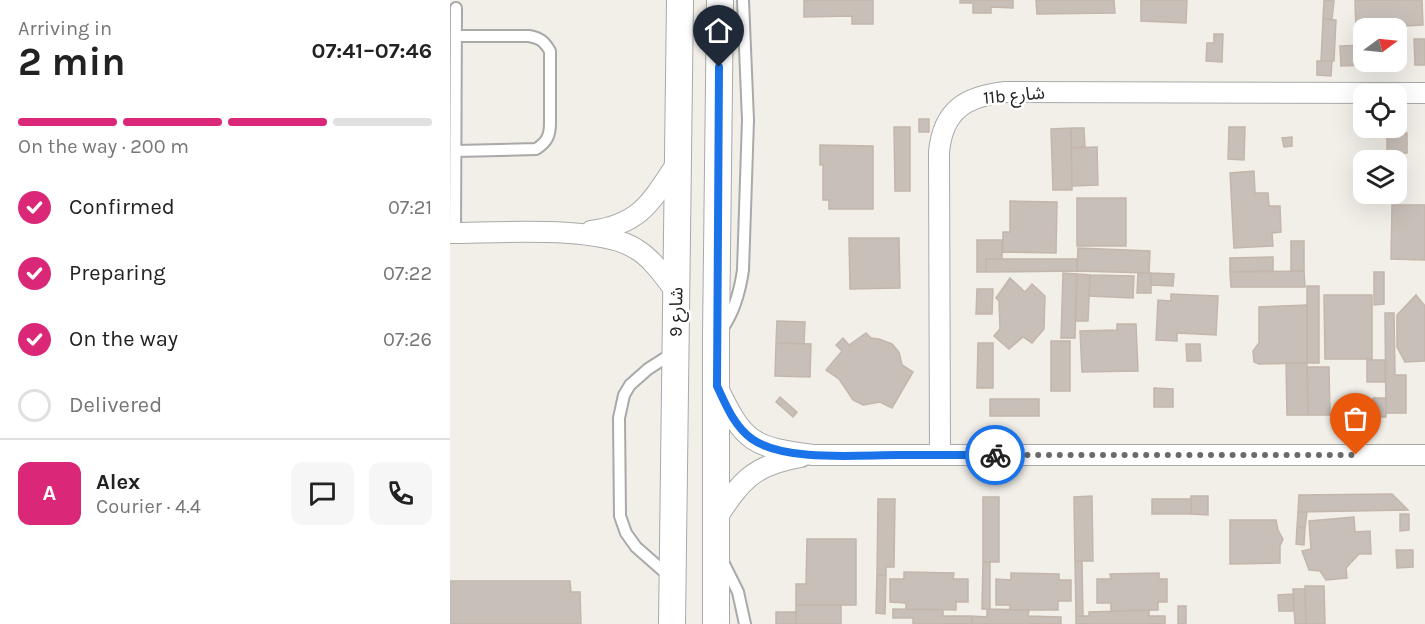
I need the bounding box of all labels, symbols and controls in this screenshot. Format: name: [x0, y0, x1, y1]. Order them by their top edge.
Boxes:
pin: [693, 5, 744, 67]
icon: home: [702, 14, 735, 47]
text: Arriving in: [18, 17, 112, 40]
north arrow: [1353, 18, 1407, 72]
map controls: [1353, 18, 1407, 204]
text: 07:41–07:46: [311, 38, 432, 64]
text: 2 min: [18, 39, 126, 85]
street label: 11b شارع: [982, 81, 1046, 112]
button: locate: [1353, 84, 1407, 138]
text: On the way · 200 m: [18, 135, 189, 158]
button: layers: [1353, 150, 1407, 204]
icon: check: [18, 191, 51, 224]
text: Confirmed: [69, 194, 175, 220]
text: 07:21: [388, 196, 432, 219]
icon: check: [18, 257, 51, 290]
text: Preparing: [69, 260, 166, 286]
text: 07:22: [383, 262, 432, 285]
street label: شارع 9: [665, 287, 690, 337]
icon: check: [18, 323, 51, 356]
text: On the way: [69, 326, 178, 352]
text: 07:26: [383, 328, 432, 351]
text: Delivered: [69, 392, 162, 418]
pin: [1330, 393, 1381, 455]
icon: bag: [1339, 402, 1372, 435]
courier: [965, 425, 1025, 485]
icon: bike: [979, 439, 1012, 472]
button: chat: [291, 462, 354, 525]
button: phone: [369, 462, 432, 525]
text: Alex: [96, 469, 140, 495]
text: A: [43, 480, 56, 506]
text: Courier · 4.4: [96, 495, 201, 518]

